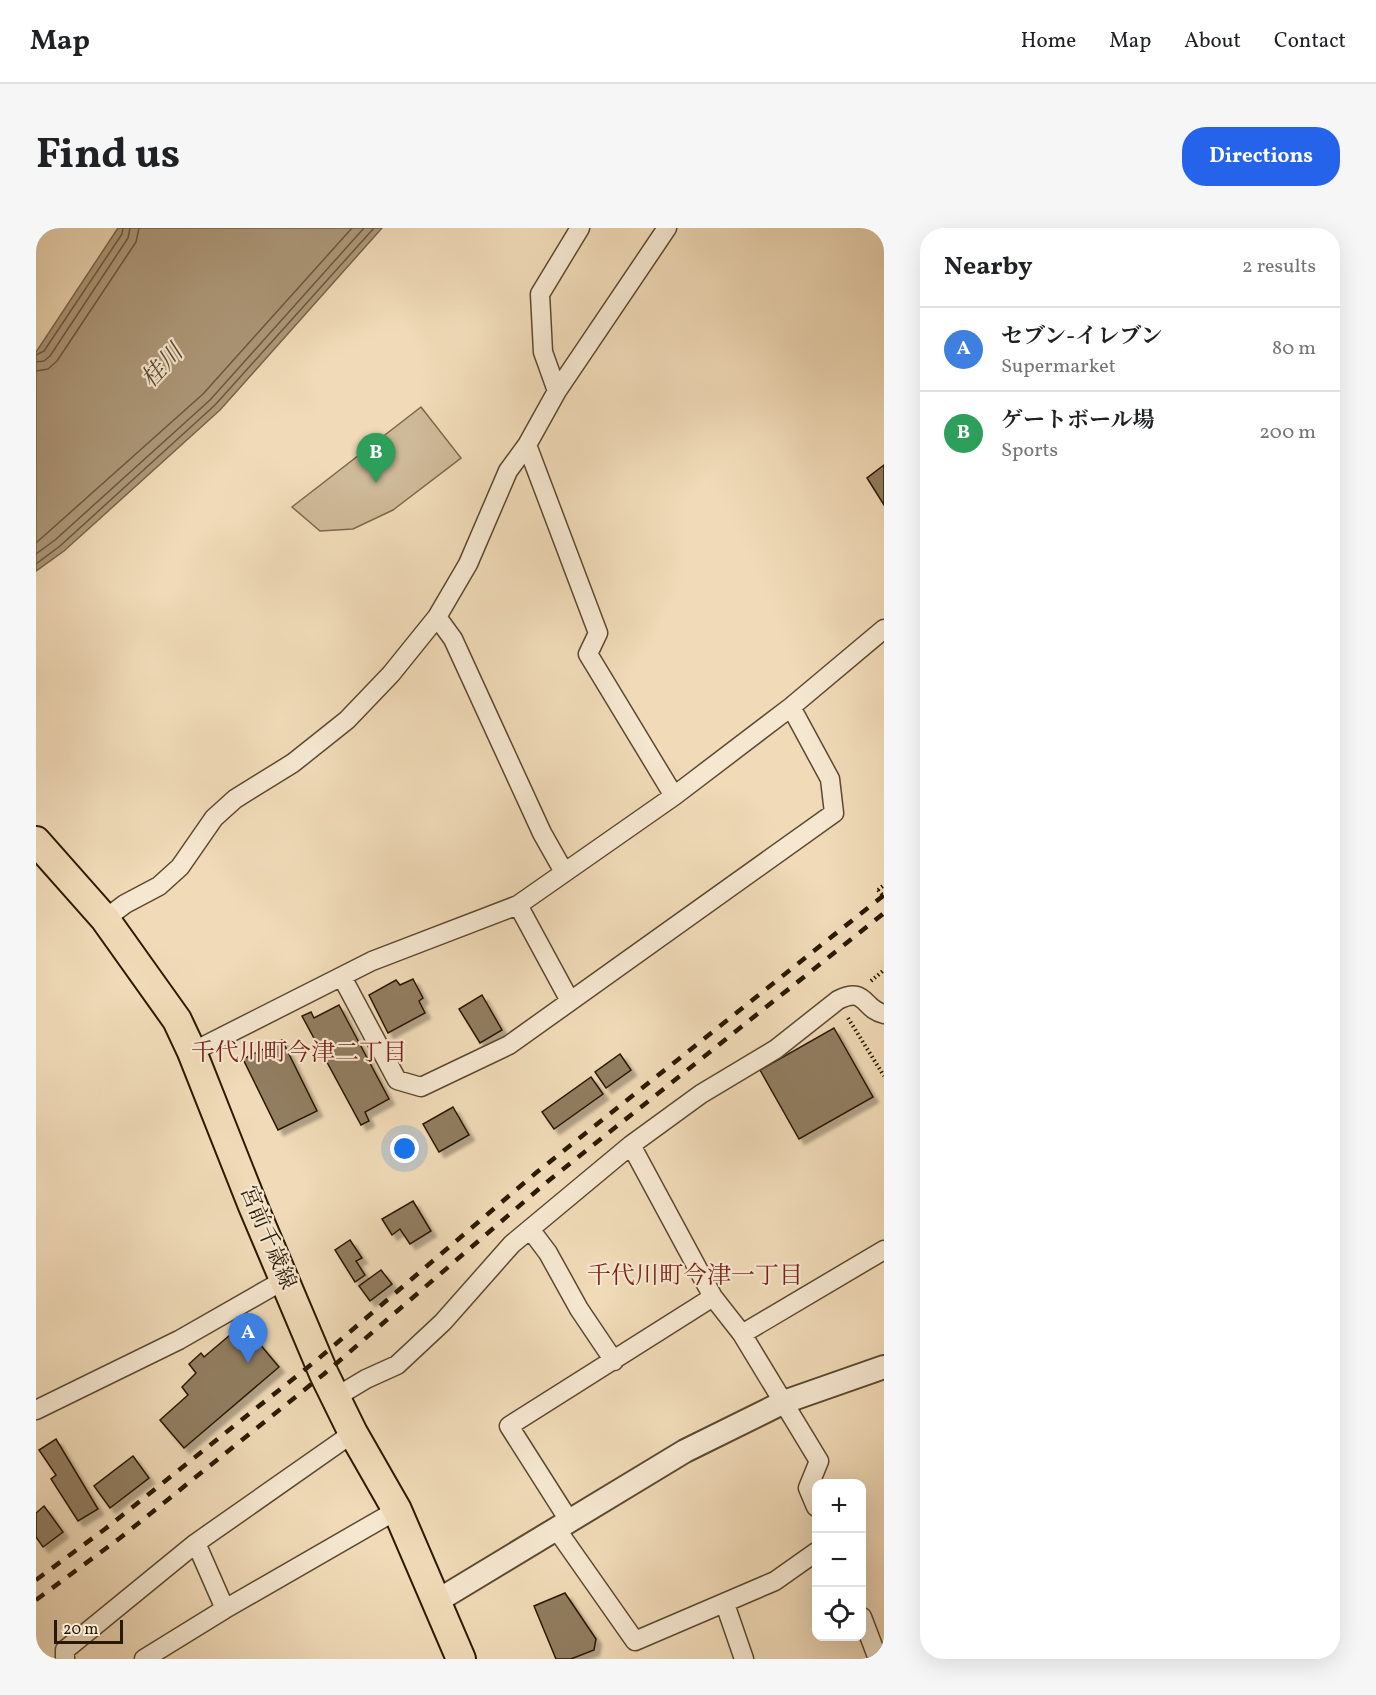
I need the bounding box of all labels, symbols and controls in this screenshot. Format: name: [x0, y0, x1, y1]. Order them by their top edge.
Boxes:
text: Map: [30, 22, 90, 61]
text: Home: [1021, 27, 1076, 56]
text: Map: [1109, 27, 1151, 56]
text: About: [1184, 27, 1241, 56]
text: Contact: [1274, 27, 1346, 56]
text: Find us: [36, 127, 180, 186]
button: Directions: [1182, 127, 1340, 186]
text: Nearby: [944, 249, 1033, 285]
text: 2 results: [1242, 253, 1316, 281]
text: セブン-イレブン: [1001, 322, 1162, 353]
text: A: [956, 335, 971, 363]
text: 80 m: [1272, 335, 1316, 363]
water label: 桂川: [134, 336, 194, 396]
text: Supermarket: [1001, 353, 1116, 381]
text: ゲートボール場: [1001, 406, 1155, 437]
text: B: [957, 419, 970, 447]
text: 200 m: [1259, 419, 1316, 447]
pin: B: [356, 434, 396, 483]
text: Sports: [1001, 437, 1058, 465]
district label: 千代川町今津二丁目: [191, 1037, 407, 1071]
your location: [390, 1134, 419, 1163]
street label: 宮前千歳線: [231, 1181, 303, 1295]
district label: 千代川町今津一丁目: [587, 1260, 803, 1294]
pin: A: [228, 1314, 268, 1363]
map controls: [812, 1479, 866, 1641]
button: +: [812, 1479, 866, 1533]
button: −: [812, 1533, 866, 1587]
button: locate: [812, 1587, 866, 1641]
scale bar: [54, 1617, 123, 1644]
text: 20 m: [63, 1619, 98, 1641]

